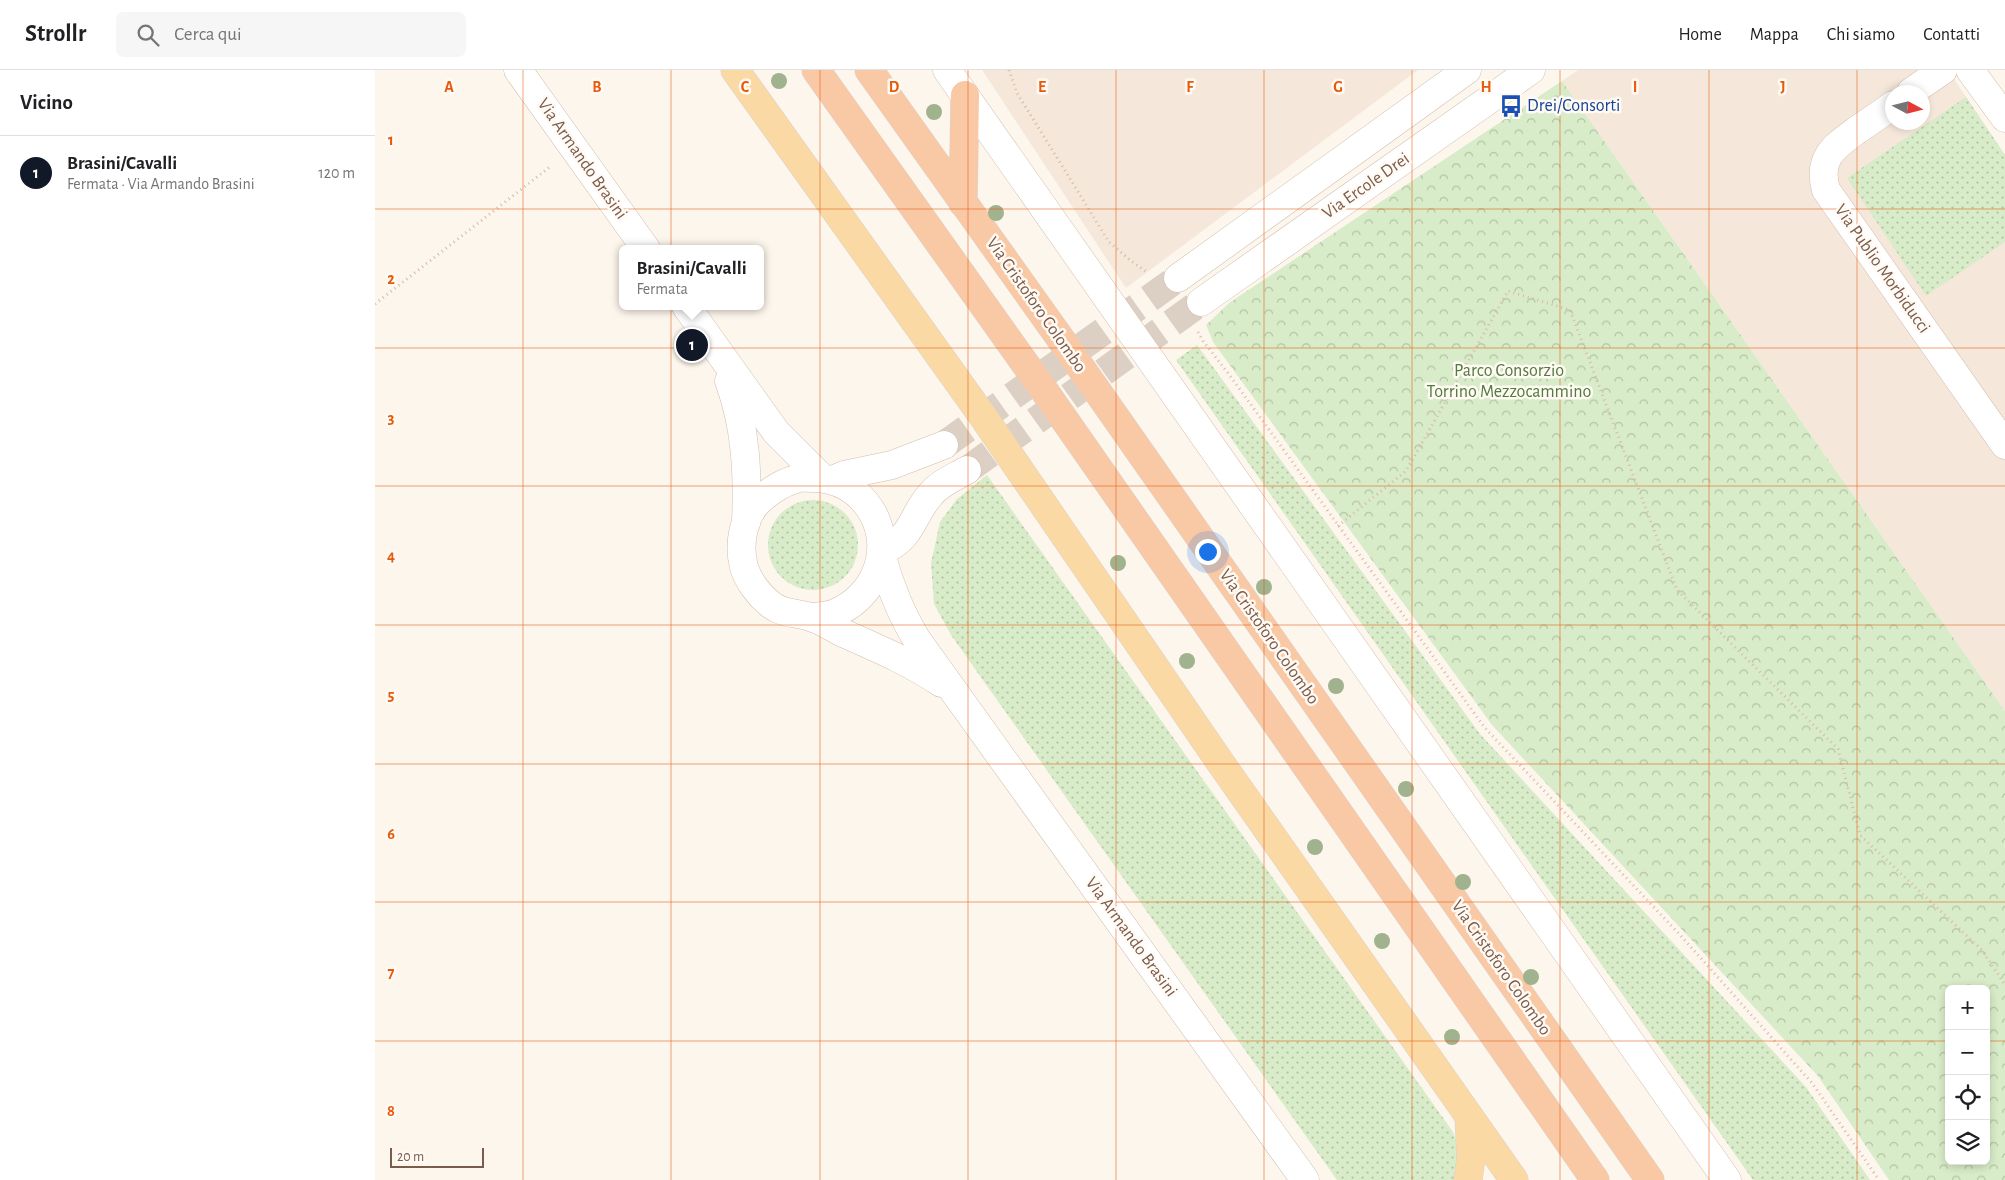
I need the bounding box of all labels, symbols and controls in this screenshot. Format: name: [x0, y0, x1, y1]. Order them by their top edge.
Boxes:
search box: [116, 12, 466, 57]
icon: search: [134, 21, 162, 49]
text: Strollr: [25, 22, 86, 46]
text: Cerca qui: [174, 25, 242, 44]
text: Home: [1678, 26, 1722, 44]
text: Mappa: [1750, 26, 1799, 44]
text: Chi siamo: [1827, 26, 1895, 44]
text: Contatti: [1923, 26, 1980, 44]
text: A: [444, 79, 454, 95]
text: B: [592, 79, 602, 95]
text: C: [741, 79, 750, 95]
text: D: [889, 79, 900, 95]
text: E: [1038, 79, 1046, 95]
text: F: [1186, 79, 1194, 95]
text: G: [1333, 79, 1343, 95]
text: H: [1480, 79, 1492, 95]
text: I: [1633, 79, 1637, 95]
text: J: [1780, 79, 1786, 95]
north arrow: [1885, 85, 1930, 130]
text: Vicino: [20, 92, 73, 113]
bus stop icon: Drei/Consorti: [1498, 93, 1524, 119]
street label: Via Armando Brasini: [534, 95, 630, 223]
place label: Drei/Consorti: [1527, 97, 1620, 115]
text: 1: [388, 132, 394, 148]
street label: Via Ercole Drei: [1319, 149, 1413, 223]
text: Brasini/Cavalli: [67, 154, 177, 173]
text: 1: [33, 165, 39, 181]
text: 120 m: [318, 165, 355, 181]
text: Fermata · Via Armando Brasini: [67, 176, 255, 192]
street label: Via Publio Morbiducci: [1831, 201, 1933, 337]
street label: Via Cristoforo Colombo: [983, 234, 1089, 376]
popup: [619, 245, 764, 310]
text: Brasini/Cavalli: [636, 259, 747, 278]
text: 2: [387, 271, 395, 287]
text: Fermata: [636, 281, 688, 297]
pin: 1: [676, 326, 708, 364]
park label: Parco Consorzio Torrino Mezzocammino: [1427, 362, 1592, 401]
text: 3: [388, 410, 395, 426]
your location: [1195, 539, 1221, 565]
text: 4: [387, 548, 395, 564]
street label: Via Cristoforo Colombo: [1216, 566, 1322, 708]
text: 5: [388, 687, 395, 703]
text: 6: [387, 826, 395, 842]
street label: Via Armando Brasini: [1082, 874, 1180, 1000]
street label: Via Cristoforo Colombo: [1448, 897, 1554, 1039]
text: 7: [388, 965, 395, 981]
map controls: [1945, 985, 1990, 1165]
button: +: [1945, 985, 1990, 1030]
button: −: [1945, 1030, 1990, 1075]
button: locate: [1945, 1075, 1990, 1120]
text: 8: [387, 1103, 395, 1119]
button: layers: [1945, 1120, 1990, 1165]
scale bar: [390, 1145, 484, 1168]
text: 20 m: [397, 1150, 424, 1164]

